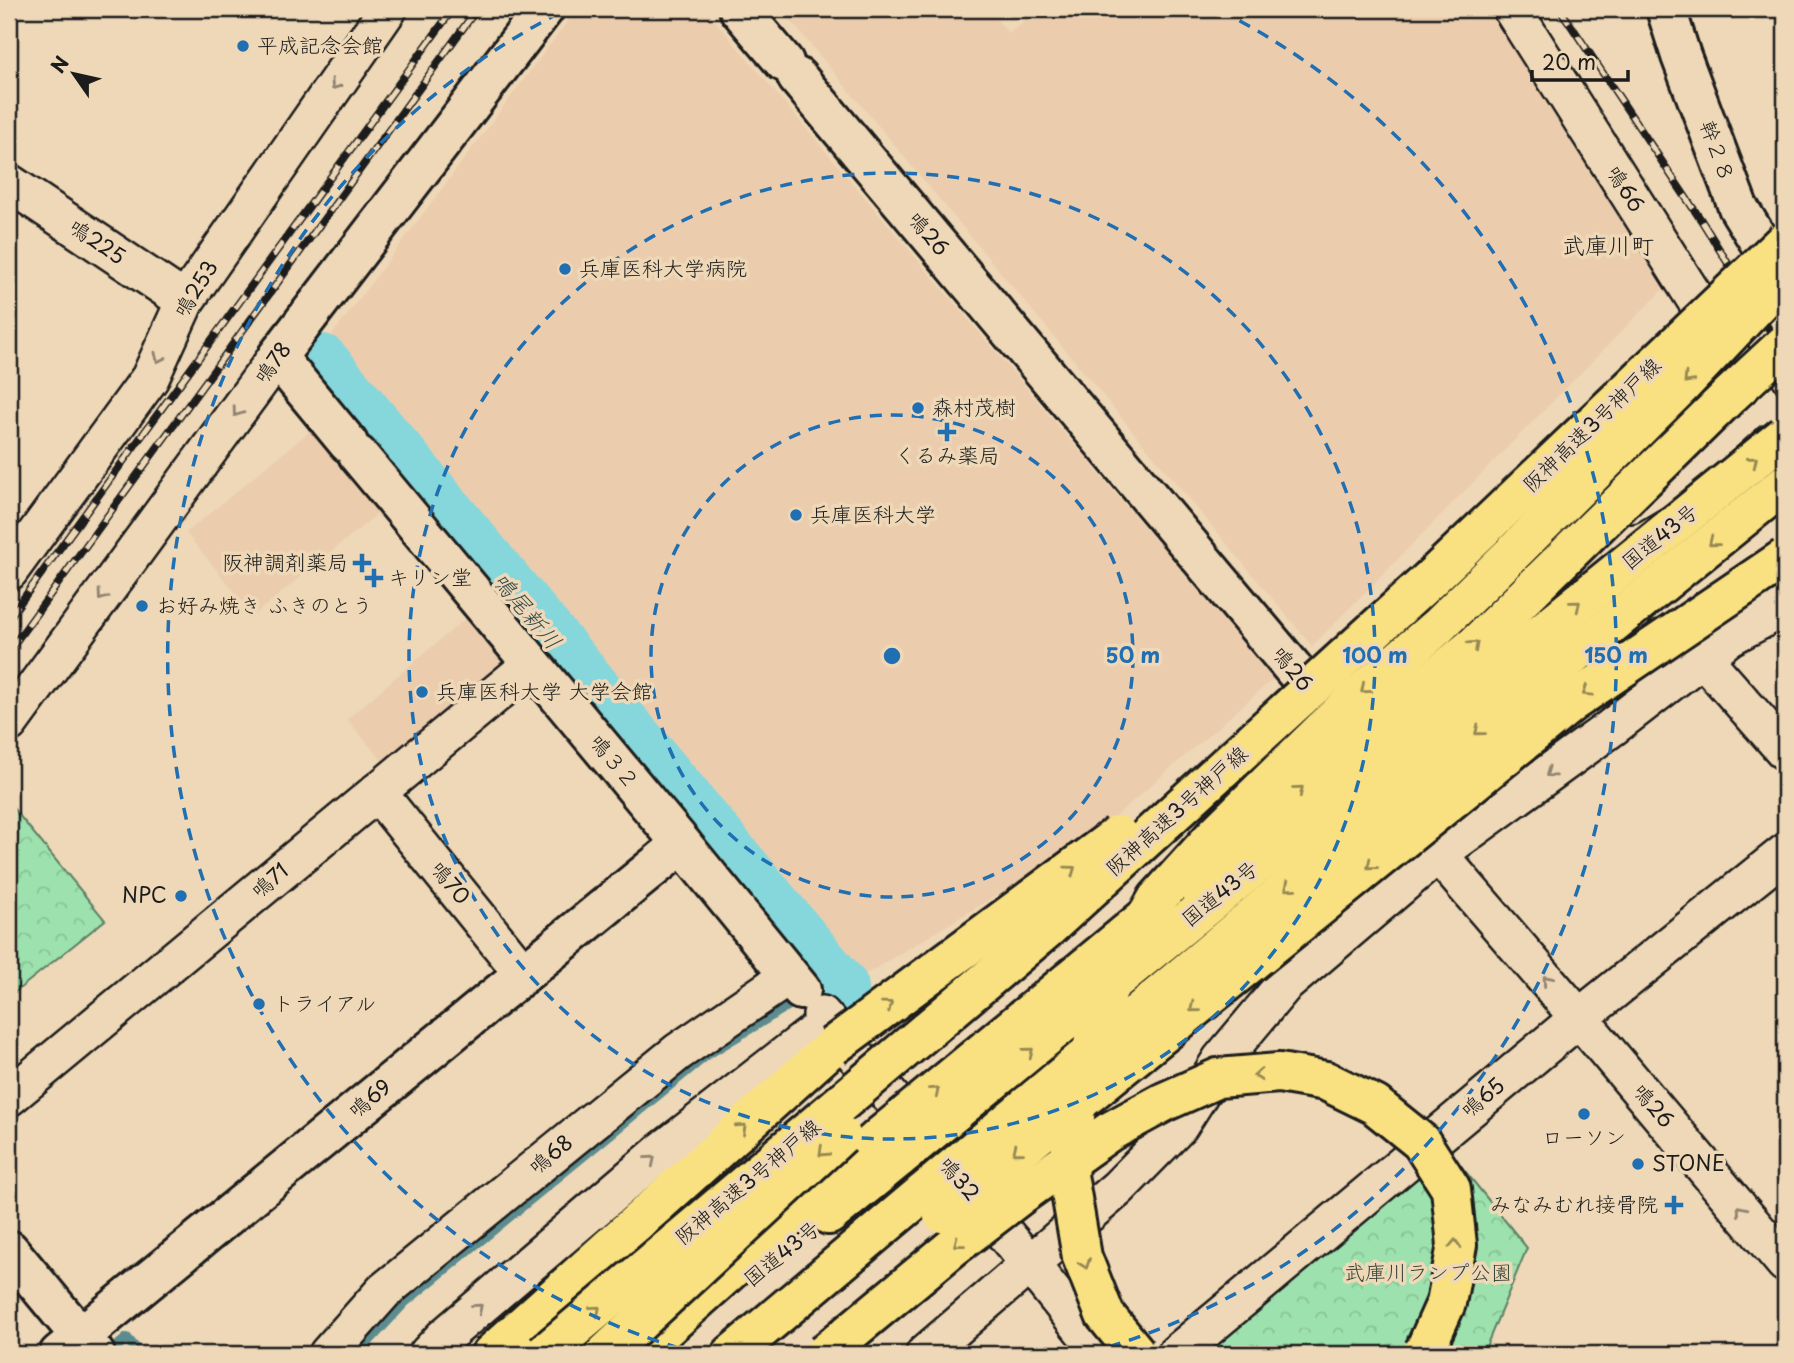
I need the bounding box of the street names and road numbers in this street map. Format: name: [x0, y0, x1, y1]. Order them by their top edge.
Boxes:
street label: 幹２８: [1693, 115, 1745, 185]
street label: 鳴66: [1600, 158, 1654, 218]
street label: 鳴26: [901, 203, 958, 262]
street label: 鳴225: [63, 210, 133, 271]
street label: 鳴253: [164, 253, 224, 323]
street label: 鳴78: [245, 334, 298, 390]
street label: 阪神高速3号神戸線: [1514, 349, 1667, 498]
street label: 国道43号: [1614, 495, 1704, 576]
street label: 鳴26: [1265, 638, 1322, 697]
street label: 鳴３２: [583, 726, 648, 795]
street label: 阪神高速3号神戸線: [1097, 737, 1254, 882]
street label: 国道43号: [1174, 852, 1264, 933]
street label: 鳴70: [424, 853, 479, 910]
street label: 鳴71: [243, 854, 295, 905]
street label: 鳴65: [1453, 1069, 1511, 1124]
street label: 鳴69: [340, 1070, 397, 1125]
street label: 鳴26: [1626, 1075, 1683, 1134]
street label: 阪神高速3号神戸線: [667, 1110, 827, 1251]
street label: 鳴68: [521, 1126, 579, 1181]
street label: 鳴32: [932, 1149, 989, 1207]
street label: 国道43号: [736, 1212, 826, 1293]

